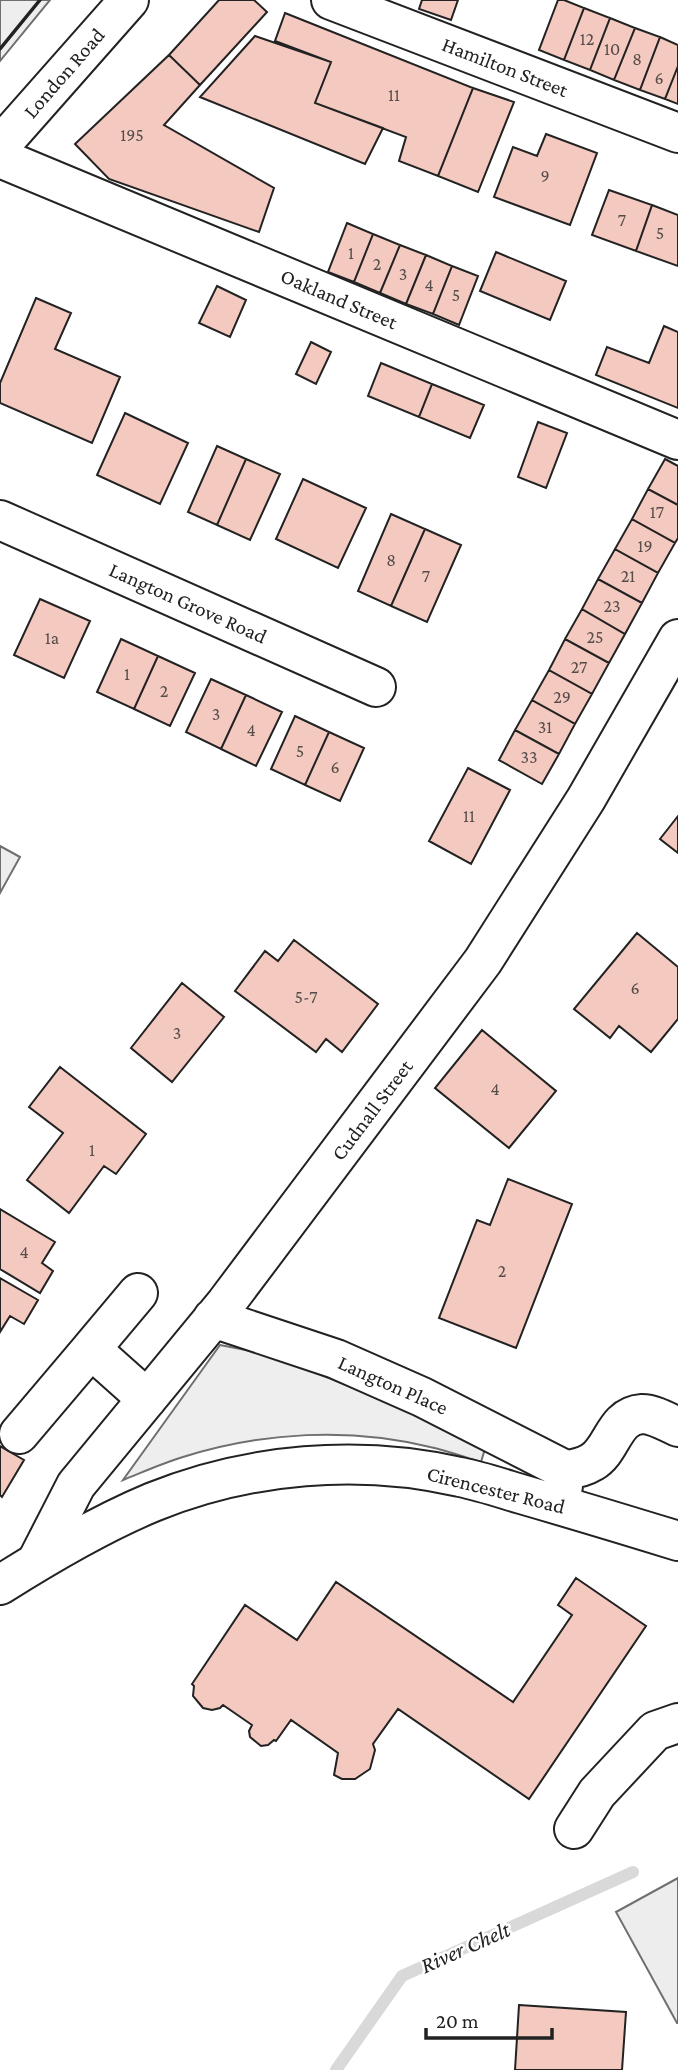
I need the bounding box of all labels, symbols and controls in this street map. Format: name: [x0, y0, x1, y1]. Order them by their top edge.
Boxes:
street label: London Road: [18, 23, 110, 123]
house number: 12: [580, 29, 594, 49]
street label: Hamilton Street: [439, 32, 572, 102]
house number: 10: [604, 39, 620, 59]
house number: 8: [632, 49, 642, 69]
house number: 6: [654, 68, 664, 88]
house number: 11: [388, 85, 400, 105]
house number: 195: [120, 125, 144, 145]
house number: 9: [540, 166, 550, 186]
house number: 7: [618, 210, 626, 230]
house number: 5: [656, 223, 664, 243]
house number: 1: [348, 243, 354, 263]
house number: 2: [373, 254, 381, 274]
street label: Oakland Street: [277, 264, 402, 335]
house number: 3: [399, 264, 407, 284]
house number: 4: [424, 275, 434, 295]
house number: 5: [452, 285, 460, 305]
house number: 17: [650, 502, 664, 522]
house number: 19: [637, 536, 653, 556]
house number: 8: [386, 550, 396, 570]
street label: Langton Grove Road: [105, 557, 271, 649]
house number: 7: [422, 566, 430, 586]
house number: 21: [621, 566, 635, 586]
house number: 23: [603, 596, 621, 616]
house number: 25: [586, 627, 604, 647]
house number: 1a: [45, 628, 59, 648]
house number: 27: [571, 657, 587, 677]
house number: 1: [124, 664, 130, 684]
house number: 2: [160, 681, 168, 701]
house number: 29: [553, 687, 571, 707]
house number: 3: [212, 704, 220, 724]
house number: 31: [538, 717, 552, 737]
house number: 4: [246, 720, 256, 740]
house number: 5: [296, 741, 304, 761]
house number: 33: [521, 747, 538, 767]
house number: 6: [330, 757, 340, 777]
house number: 11: [463, 806, 475, 826]
house number: 6: [630, 978, 640, 998]
house number: 5-7: [295, 987, 317, 1007]
house number: 3: [173, 1023, 181, 1043]
street label: Cudnall Street: [326, 1054, 418, 1165]
house number: 4: [490, 1079, 500, 1099]
house number: 1: [89, 1140, 95, 1160]
house number: 4: [19, 1242, 29, 1262]
house number: 2: [498, 1261, 506, 1281]
street label: Langton Place: [334, 1350, 452, 1420]
street label: Cirencester Road: [424, 1461, 568, 1519]
water label: River Chelt: [416, 1915, 515, 1978]
scale bar: [426, 1996, 552, 2040]
text: 20 m: [436, 2009, 479, 2033]

